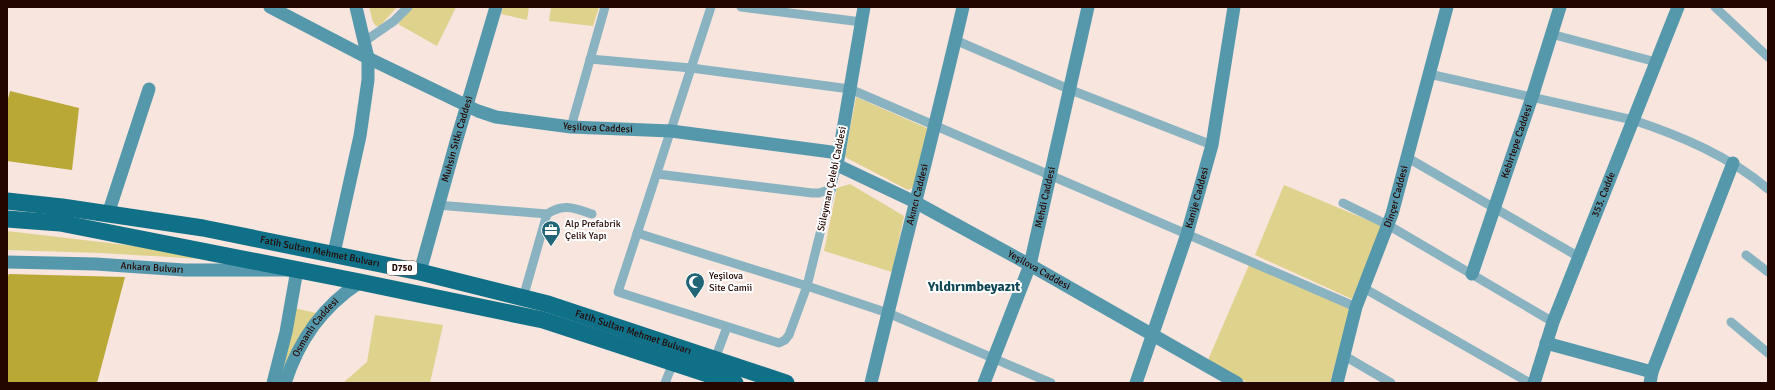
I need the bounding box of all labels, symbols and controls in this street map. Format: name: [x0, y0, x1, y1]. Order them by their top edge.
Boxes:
street label: Muhsin Sıtkı Caddesi: [439, 95, 475, 184]
street label: Kebirtepe Caddesi: [1499, 103, 1535, 180]
street label: Yeşilova Caddesi: [562, 120, 633, 135]
street label: Süleyman Çelebi Caddesi: [815, 126, 849, 232]
street label: Akıncı Caddesi: [904, 163, 931, 227]
street label: Dinçer Caddesi: [1381, 164, 1411, 229]
street label: Mehdi Caddesi: [1032, 166, 1058, 229]
street label: Kanije Caddesi: [1183, 166, 1211, 230]
street label: 353. Cadde: [1589, 170, 1618, 219]
place label: Alp Prefabrik Çelik Yapı: [565, 218, 621, 242]
office icon: Alp Prefabrik Çelik Yapı: [540, 219, 562, 247]
street label: Fatih Sultan Mehmet Bulvarı: [259, 234, 381, 270]
street label: Yeşilova Caddesi: [1005, 248, 1072, 293]
street label: Ankara Bulvarı: [120, 260, 184, 276]
road number: D750: [387, 261, 417, 275]
place label: Yeşilova Site Camii: [709, 270, 752, 294]
mosque icon: Yeşilova Site Camii: [684, 271, 706, 299]
district label: Yıldırımbeyazıt: [927, 278, 1021, 295]
street label: Osmanlı Caddesi: [290, 295, 341, 359]
street label: Fatih Sultan Mehmet Bulvarı: [574, 307, 693, 357]

